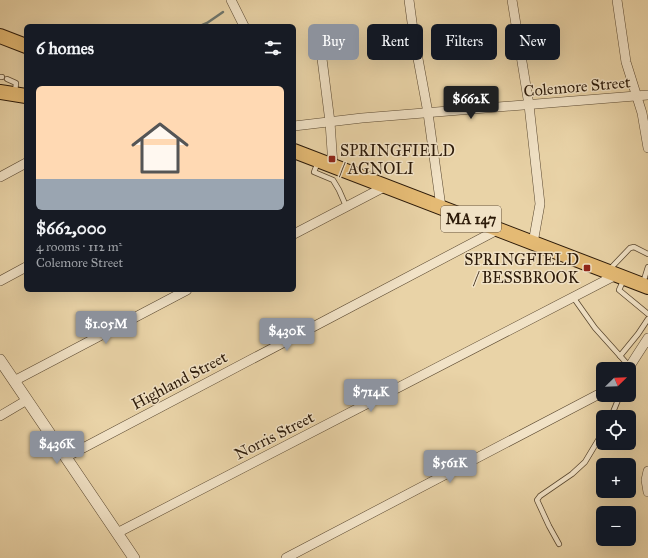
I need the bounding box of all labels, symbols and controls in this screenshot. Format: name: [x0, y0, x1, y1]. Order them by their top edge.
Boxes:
chip: Buy: [308, 24, 359, 60]
chip: Rent: [367, 24, 423, 60]
chip: Filters: [431, 24, 497, 60]
chip: New: [505, 24, 560, 60]
icon: filters: [262, 37, 284, 59]
text: 6 homes: [36, 38, 94, 59]
street label: Colemore Street: [523, 72, 632, 101]
pin: $662K: [443, 86, 499, 120]
text: $662K: [453, 91, 489, 107]
icon: home: [124, 112, 196, 184]
place label: SPRINGFIELD / AGNOLI: [338, 141, 455, 178]
marker: SPRINGFIELD / AGNOLI: [327, 154, 337, 164]
road number: MA 147: [441, 206, 501, 232]
text: $662,000: [36, 218, 106, 239]
text: 4 rooms · 112 m²: [36, 239, 122, 255]
place label: SPRINGFIELD / BESSBROOK: [464, 250, 580, 287]
text: Colemore Street: [36, 255, 123, 271]
marker: SPRINGFIELD / BESSBROOK: [582, 263, 592, 273]
pin: $1.05M: [73, 311, 139, 345]
text: $1.05M: [85, 316, 127, 332]
pin: $430K: [259, 318, 315, 352]
text: $430K: [268, 323, 306, 339]
street label: Highland Street: [128, 347, 231, 414]
north arrow: [596, 362, 636, 402]
map controls: [596, 362, 636, 546]
pin: $714K: [343, 379, 399, 413]
text: $714K: [353, 384, 389, 400]
street label: Norris Street: [231, 407, 318, 464]
button: locate: [596, 410, 636, 450]
pin: $436K: [29, 431, 85, 465]
text: $436K: [39, 436, 75, 452]
pin: $561K: [422, 450, 478, 484]
text: $561K: [433, 455, 467, 471]
button: +: [596, 458, 636, 498]
button: −: [596, 506, 636, 546]

